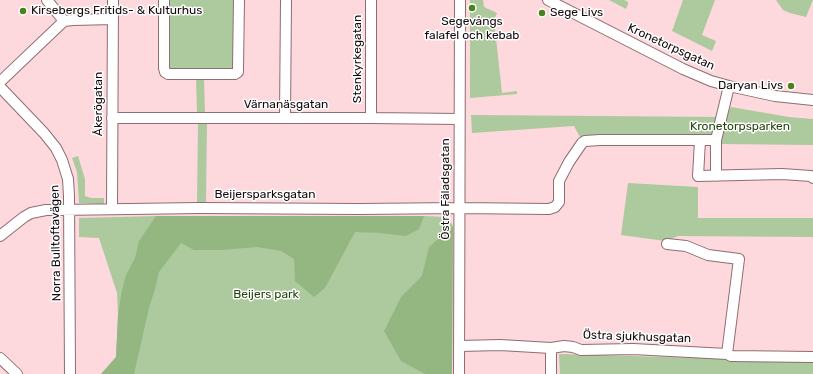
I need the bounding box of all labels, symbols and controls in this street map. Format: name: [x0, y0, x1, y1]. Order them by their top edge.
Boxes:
marker: Segevångs falafel och kebab: [467, 3, 477, 13]
place label: Kirsebergs Fritids- & Kulturhus: [31, 4, 202, 18]
marker: Kirsebergs Fritids- & Kulturhus: [18, 6, 28, 16]
place label: Sege Livs: [550, 6, 603, 20]
marker: Sege Livs: [537, 8, 547, 18]
street label: Stenkyrkegatan: [351, 15, 365, 103]
place label: Segevångs falafel och kebab: [424, 15, 520, 43]
street label: Kronetorpsgatan: [625, 21, 717, 73]
street label: Åkerögatan: [92, 72, 106, 136]
place label: Daryan Livs: [718, 79, 783, 93]
marker: Daryan Livs: [786, 81, 796, 91]
street label: Värnanäsgatan: [244, 98, 328, 112]
park label: Kronetorpsparken: [690, 120, 790, 134]
street label: Östra Fäladsgatan: [439, 138, 453, 240]
street label: Norra Bulltoftavägen: [48, 185, 64, 301]
street label: Beijersparksgatan: [215, 188, 315, 202]
park label: Beijers park: [233, 288, 299, 302]
street label: Östra sjukhusgatan: [583, 328, 691, 346]

